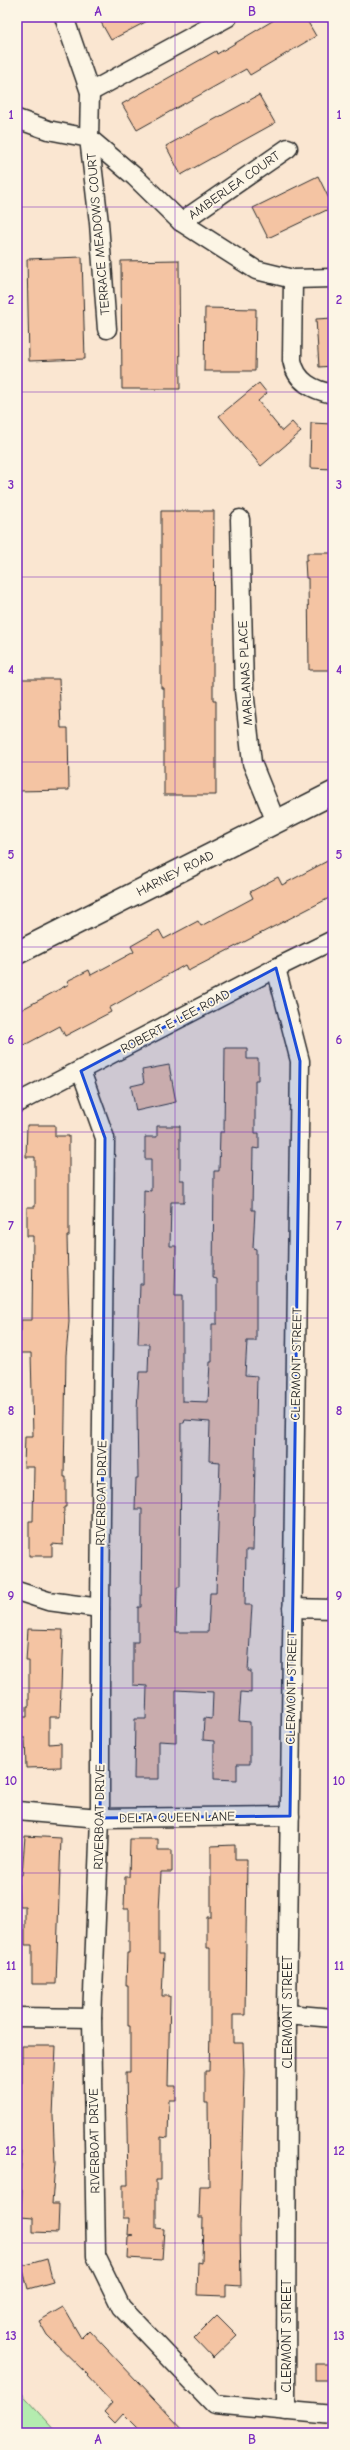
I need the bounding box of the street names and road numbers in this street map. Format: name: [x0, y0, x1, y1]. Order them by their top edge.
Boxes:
street label: AMBERLEA COURT: [185, 148, 283, 222]
street label: TERRACE MEADOWS COURT: [83, 152, 113, 316]
street label: MARLANAS PLACE: [235, 620, 255, 726]
street label: HARNEY ROAD: [134, 847, 216, 899]
street label: ROBERT E LEE ROAD: [118, 986, 232, 1056]
street label: CLERMONT STREET: [288, 1307, 304, 1421]
street label: RIVERBOAT DRIVE: [93, 1440, 109, 1546]
street label: CLERMONT STREET: [283, 1631, 299, 1745]
street label: RIVERBOAT DRIVE: [91, 1764, 107, 1870]
street label: DELTA QUEEN LANE: [119, 1808, 235, 1826]
street label: CLERMONT STREET: [280, 1955, 295, 2069]
street label: RIVERBOAT DRIVE: [86, 2088, 102, 2194]
street label: CLERMONT STREET: [279, 2279, 294, 2393]

